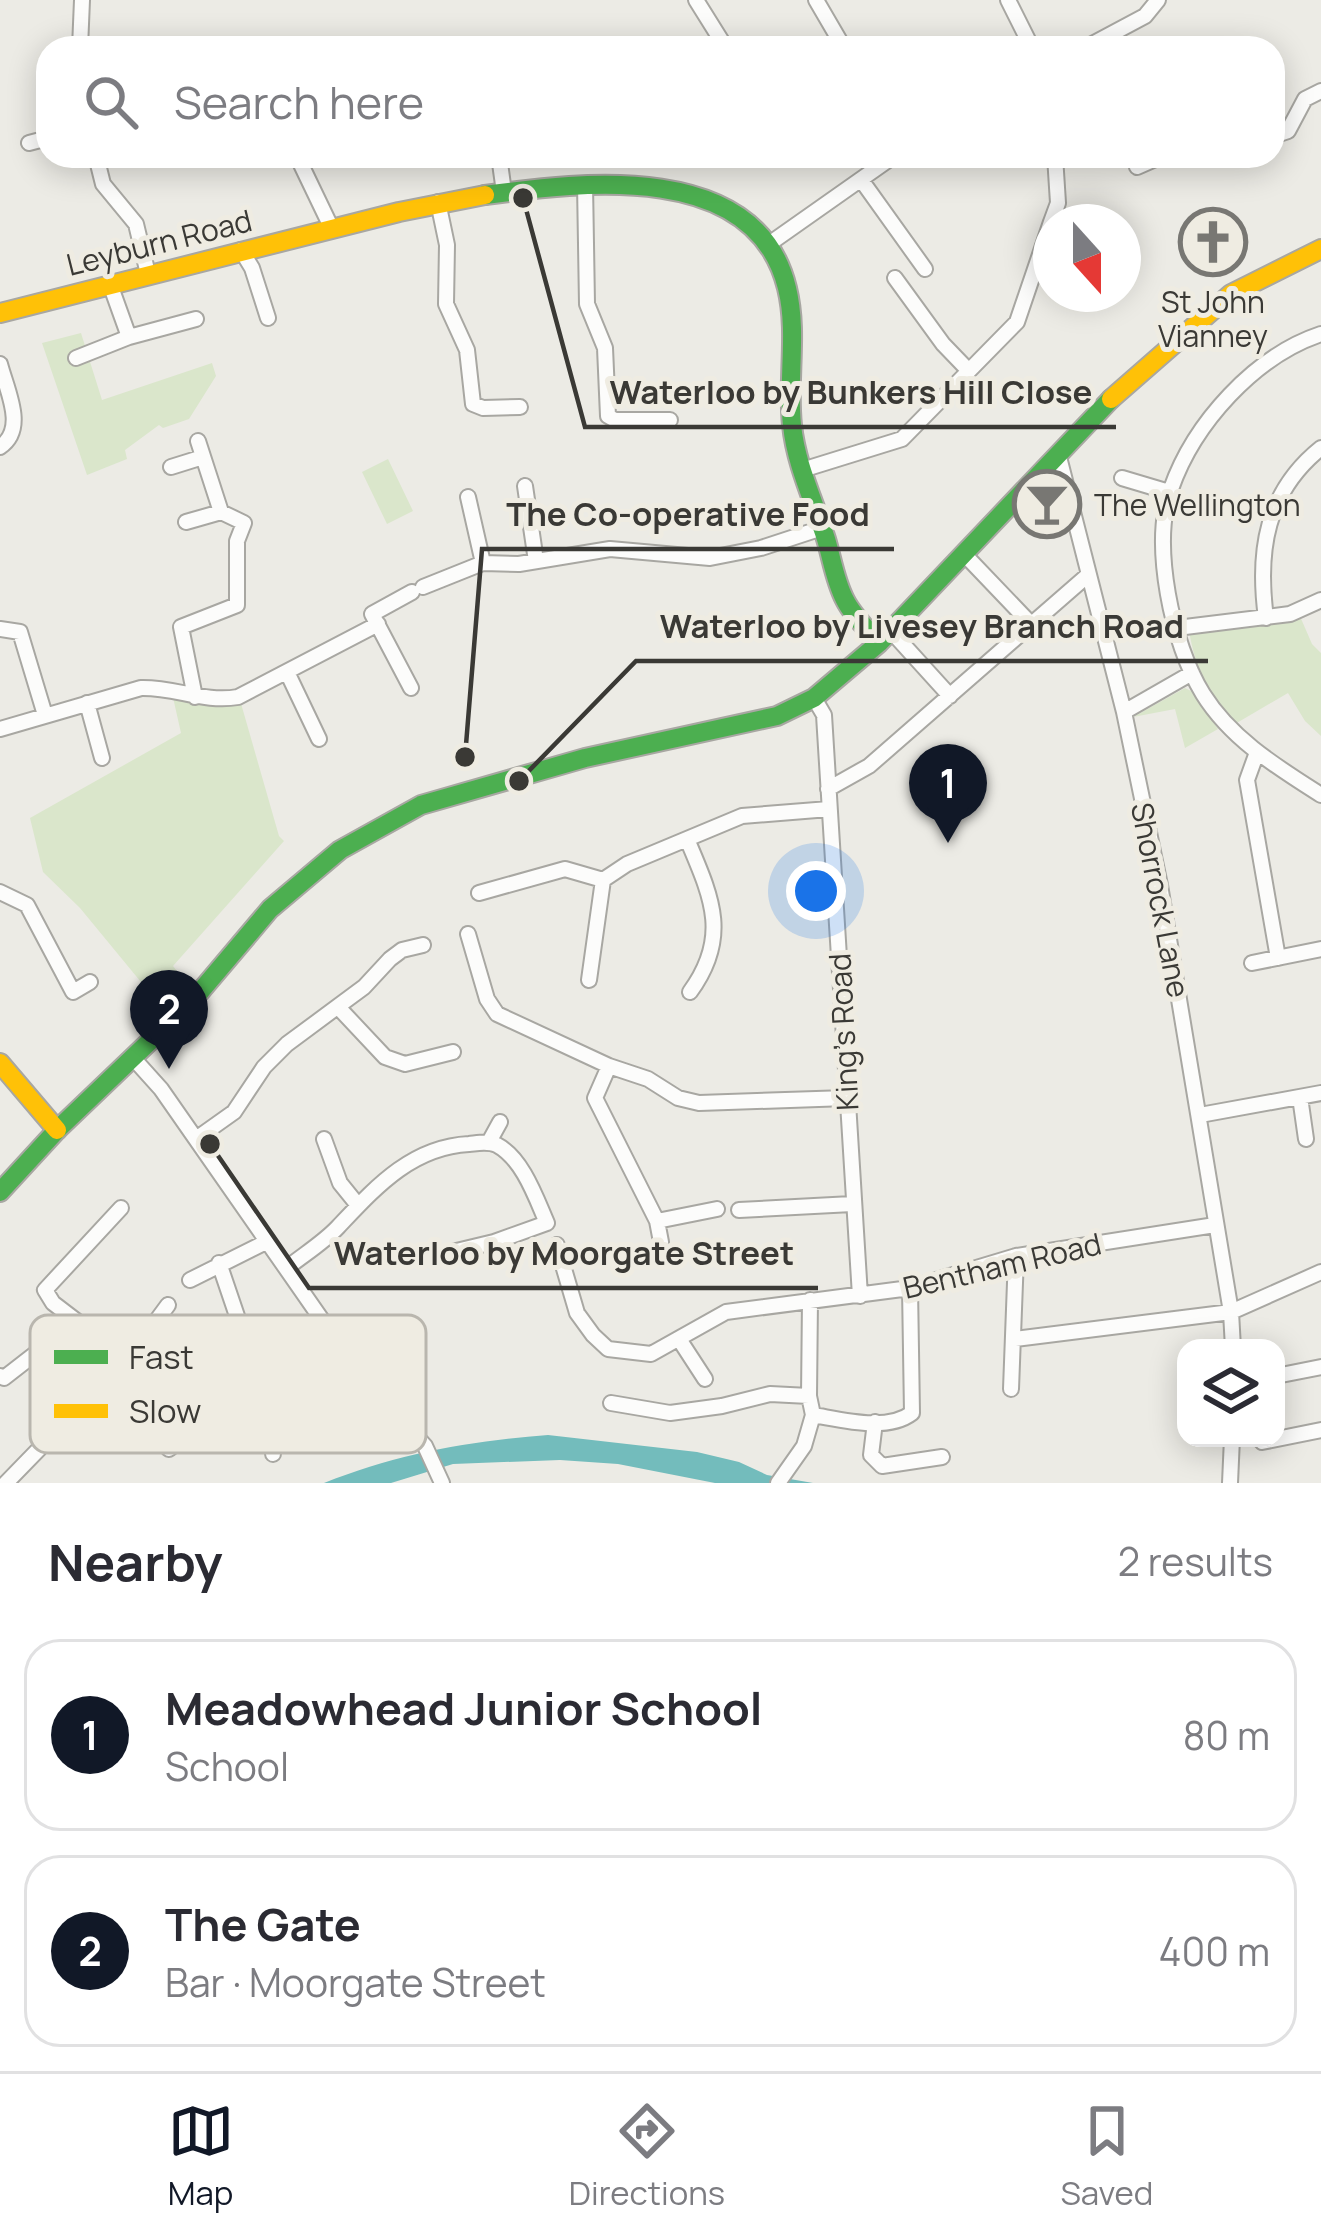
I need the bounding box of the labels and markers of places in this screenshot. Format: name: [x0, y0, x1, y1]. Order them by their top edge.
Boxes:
church icon: St John Vianney: [1178, 207, 1248, 277]
place label: St John Vianney: [1158, 281, 1268, 356]
callout: Waterloo by Bunkers Hill Close: [585, 358, 1116, 427]
bar icon: The Wellington: [1012, 469, 1082, 539]
callout: The Co-operative Food: [482, 480, 894, 549]
place label: The Wellington: [1094, 484, 1301, 525]
callout: Waterloo by Livesey Branch Road: [636, 592, 1208, 661]
pin: 1: [909, 744, 987, 843]
pin: 2: [130, 970, 208, 1069]
callout: Waterloo by Moorgate Street: [309, 1219, 818, 1288]

